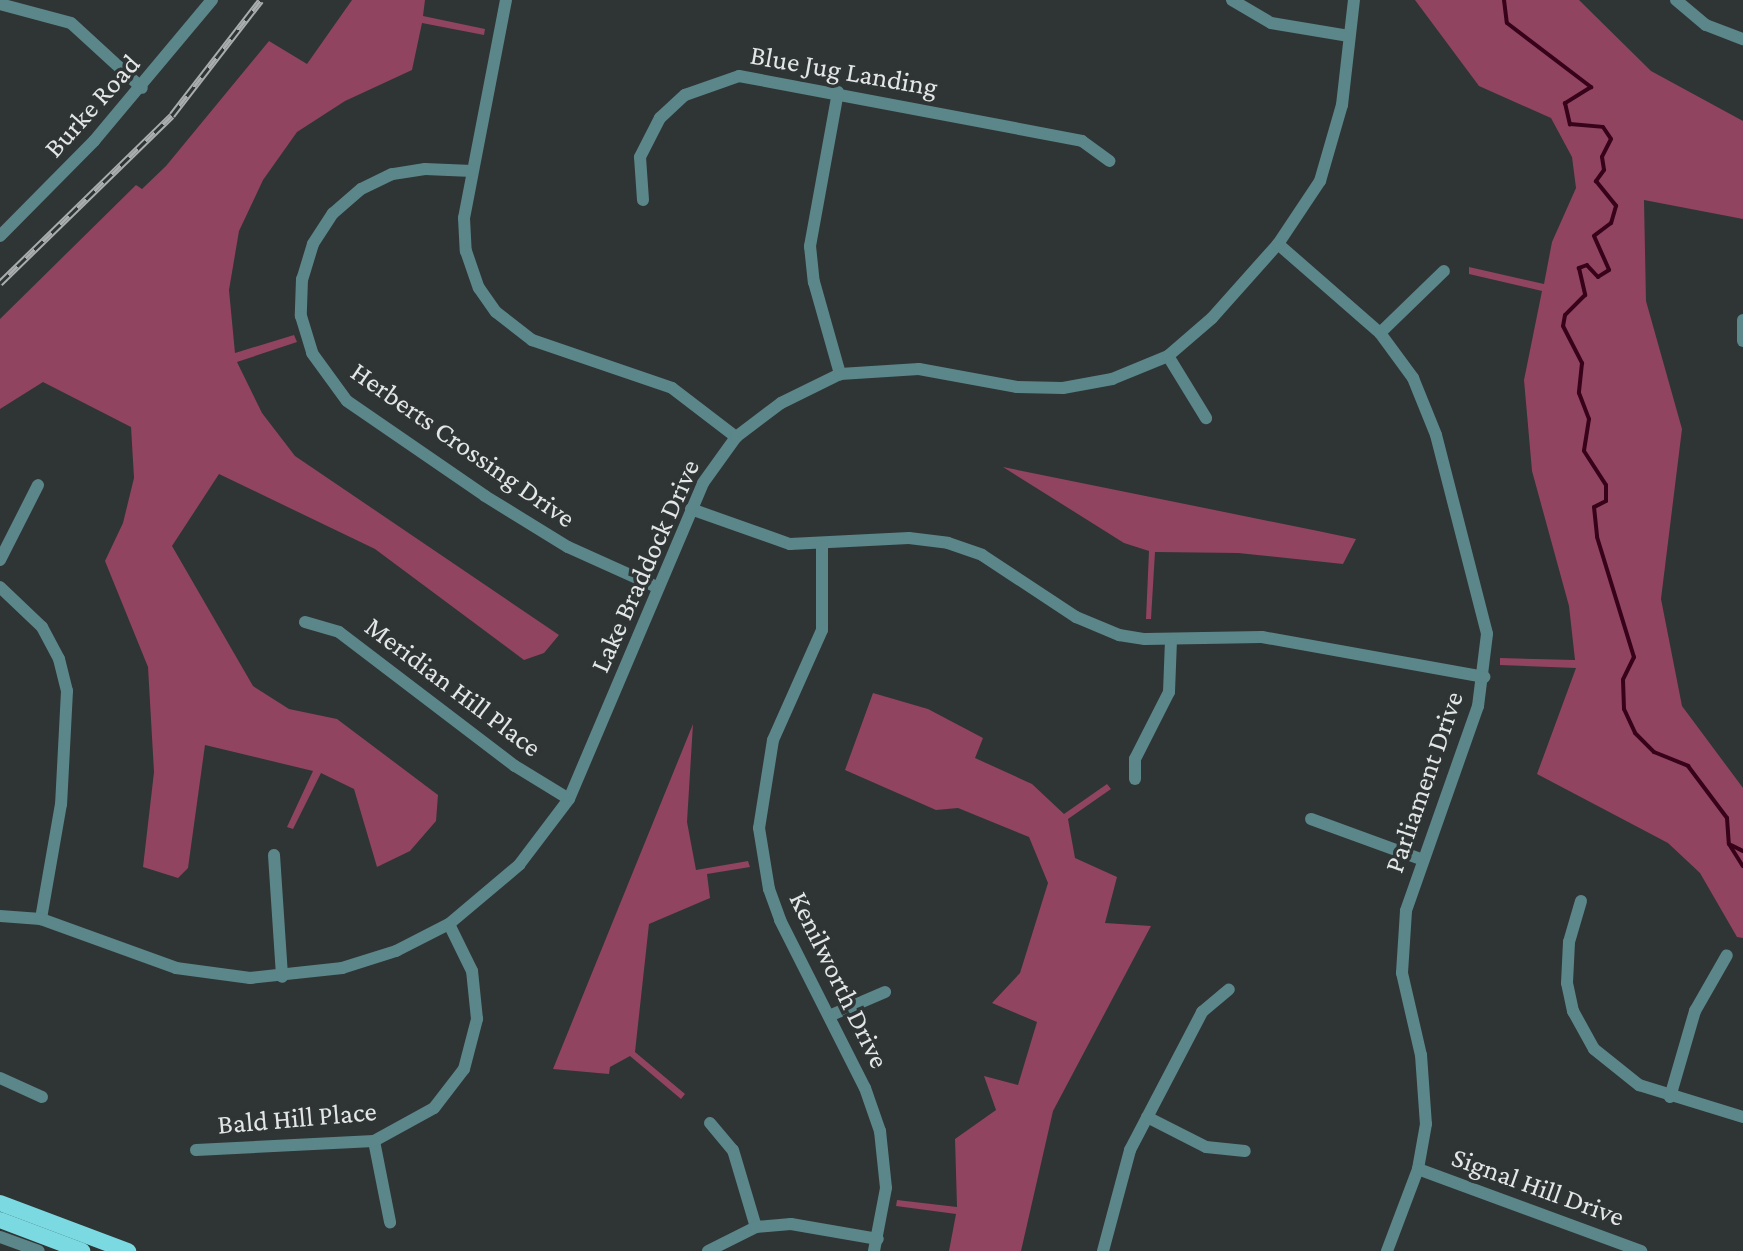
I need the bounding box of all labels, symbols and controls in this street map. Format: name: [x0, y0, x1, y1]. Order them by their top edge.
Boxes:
street label: Blue Jug Landing: [748, 38, 940, 104]
street label: Burke Road: [37, 47, 147, 165]
street label: Herberts Crossing Drive: [344, 355, 582, 535]
street label: Lake Braddock Drive: [583, 454, 707, 678]
street label: Meridian Hill Place: [358, 610, 548, 764]
street label: Parliament Drive: [1377, 687, 1471, 877]
street label: Kenilworth Drive: [782, 886, 896, 1074]
street label: Bald Hill Place: [216, 1094, 378, 1142]
street label: Signal Hill Drive: [1447, 1140, 1629, 1234]

